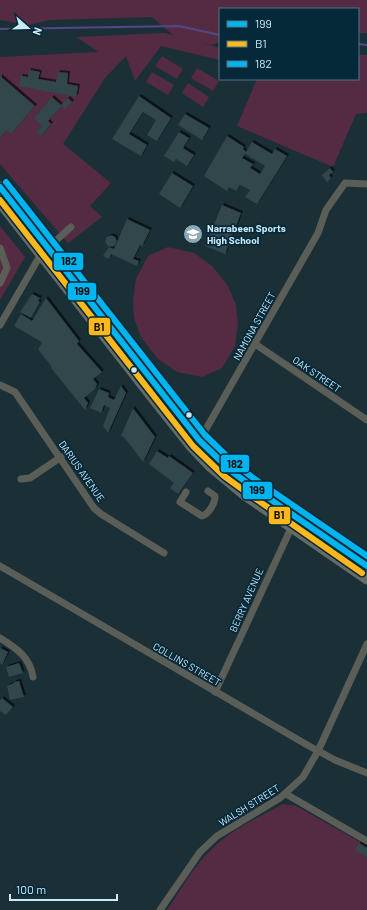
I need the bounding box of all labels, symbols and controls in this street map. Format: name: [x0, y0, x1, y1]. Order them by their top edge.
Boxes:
north arrow: [8, 8, 48, 48]
legend: [219, 8, 359, 80]
text: 199: [255, 16, 272, 30]
text: N: [31, 26, 45, 37]
text: B1: [255, 36, 267, 50]
text: 182: [255, 56, 272, 70]
place label: Narrabeen Sports High School: [207, 222, 286, 246]
school or university icon: Narrabeen Sports High School: [182, 223, 204, 245]
line badge: 182: [53, 252, 84, 271]
text: 182: [61, 254, 77, 267]
line badge: 199: [67, 282, 97, 301]
text: 199: [74, 284, 90, 297]
street label: NAMONA STREET: [230, 289, 278, 362]
line badge: B1: [88, 317, 111, 336]
text: B1: [94, 320, 104, 333]
street label: OAK STREET: [291, 353, 344, 395]
unlabelled marker: [129, 365, 139, 375]
unlabelled marker: [184, 410, 194, 420]
street label: DARIUS AVENUE: [57, 438, 107, 504]
line badge: 182: [220, 454, 250, 473]
text: 182: [227, 457, 243, 470]
line badge: 199: [242, 481, 273, 500]
text: 199: [249, 483, 265, 496]
line badge: B1: [268, 506, 291, 525]
text: B1: [274, 508, 284, 521]
street label: BERRY AVENUE: [227, 566, 265, 634]
street label: COLLINS STREET: [151, 640, 223, 688]
street label: WALSH STREET: [216, 781, 282, 828]
scale bar: [10, 876, 117, 902]
text: 100 m: [16, 882, 46, 896]

